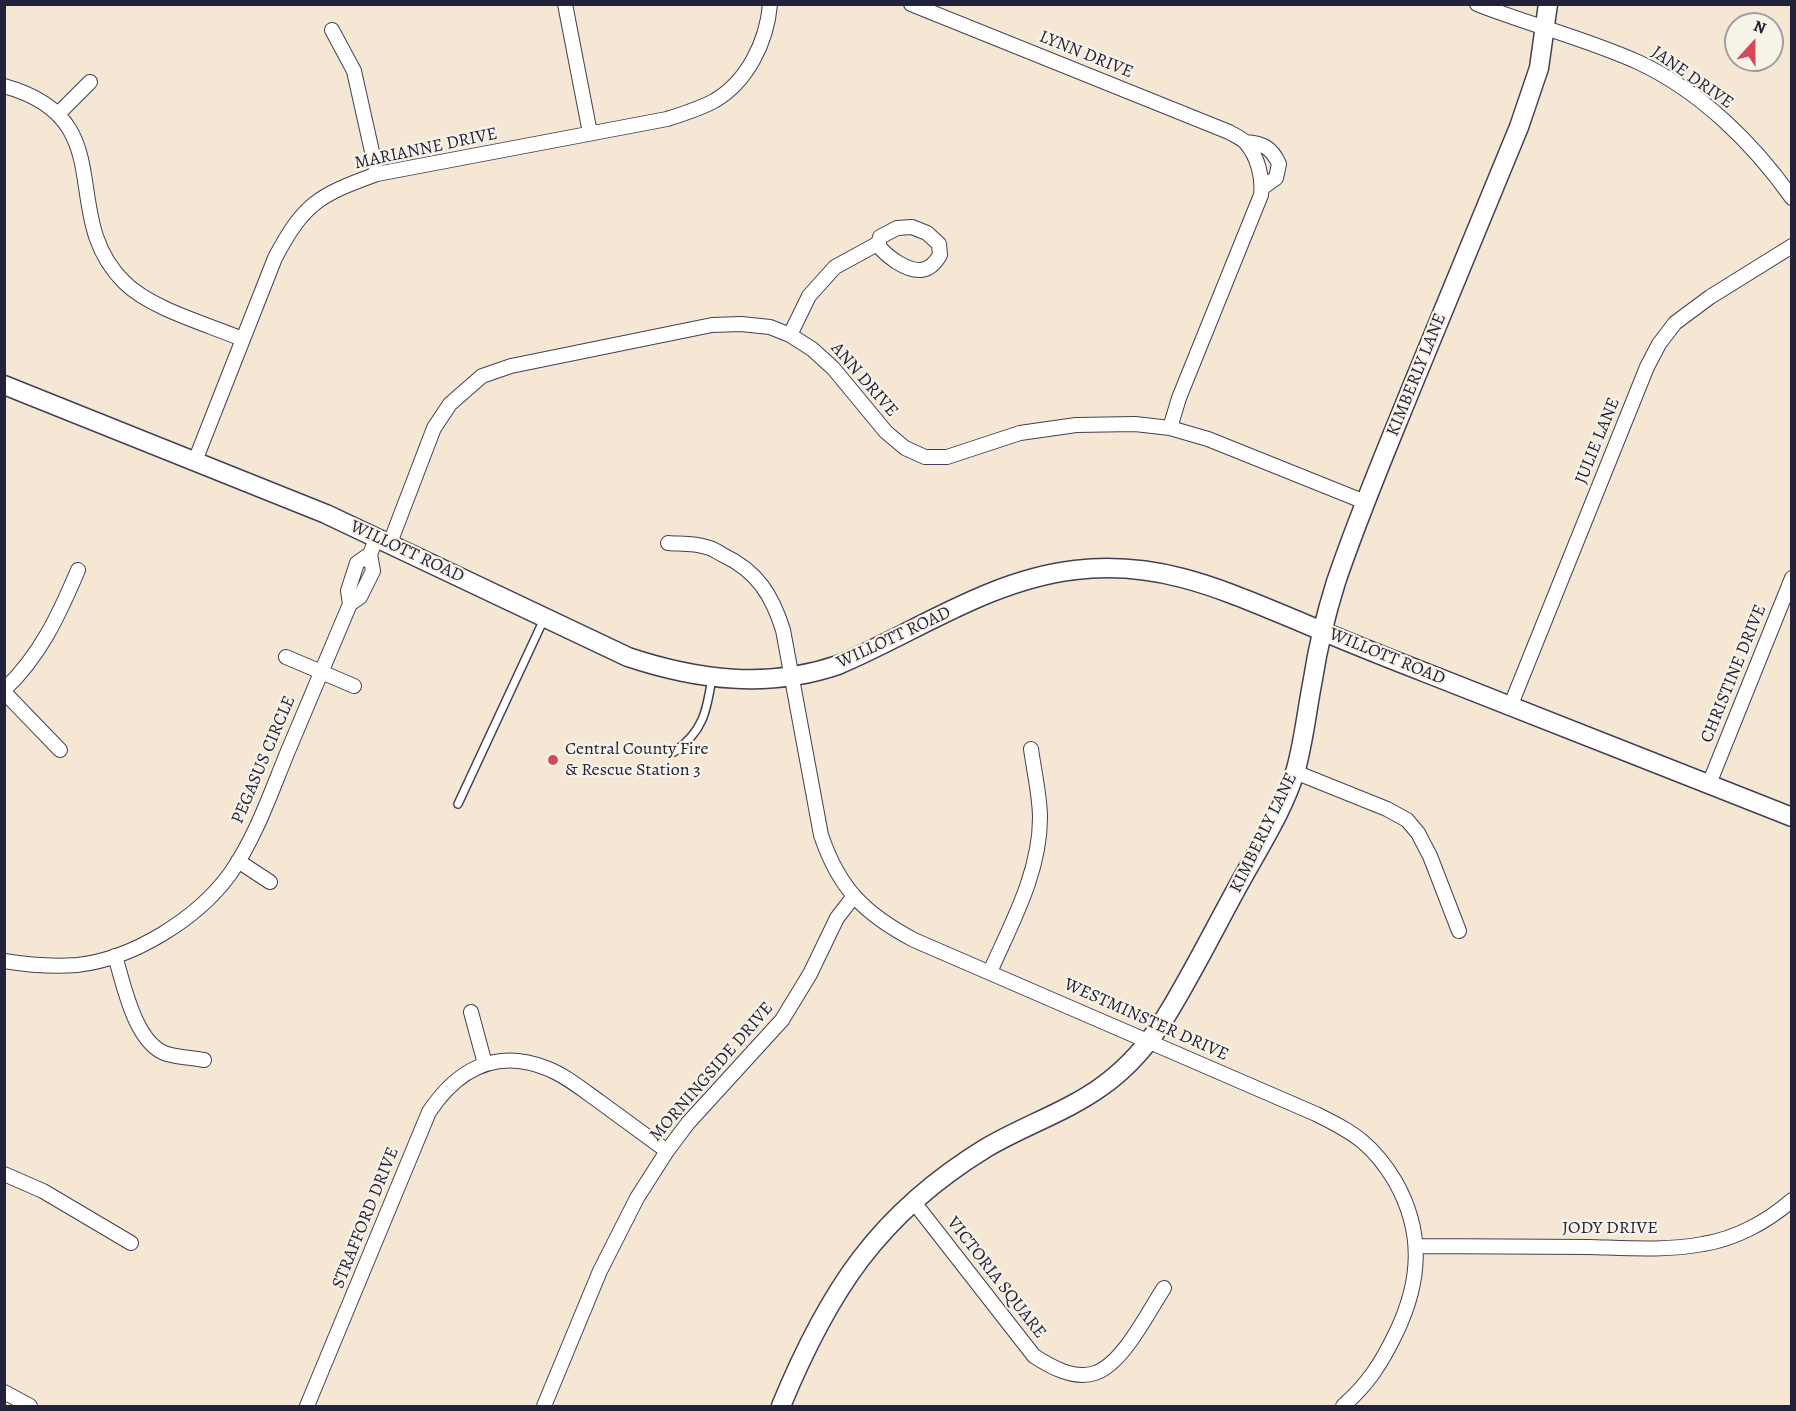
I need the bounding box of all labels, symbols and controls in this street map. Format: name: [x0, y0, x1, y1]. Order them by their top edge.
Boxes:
north arrow: [1724, 12, 1784, 72]
text: N: [1750, 15, 1769, 39]
street label: LYNN DRIVE: [1036, 26, 1136, 84]
street label: JANE DRIVE: [1647, 42, 1737, 114]
street label: MARIANNE DRIVE: [353, 123, 499, 175]
street label: KIMBERLY LANE: [1382, 310, 1452, 440]
street label: ANN DRIVE: [826, 338, 902, 422]
street label: JULIE LANE: [1571, 395, 1625, 487]
street label: WILLOTT ROAD: [347, 516, 467, 588]
street label: WILLOTT ROAD: [834, 602, 954, 674]
street label: CHRISTINE DRIVE: [1696, 602, 1772, 746]
street label: WILLOTT ROAD: [1326, 624, 1448, 690]
street label: PEGASUS CIRCLE: [227, 693, 301, 827]
place label: Central County Fire & Rescue Station 3: [565, 739, 709, 782]
marker: Central County Fire & Rescue Station 3: [546, 753, 560, 767]
street label: KIMBERLY LANE: [1226, 770, 1302, 896]
street label: WESTMINSTER DRIVE: [1060, 974, 1232, 1066]
street label: MORNINGSIDE DRIVE: [646, 998, 778, 1146]
street label: STRAFFORD DRIVE: [328, 1144, 404, 1292]
street label: VICTORIA SQUARE: [942, 1213, 1050, 1343]
street label: JODY DRIVE: [1562, 1218, 1658, 1240]

